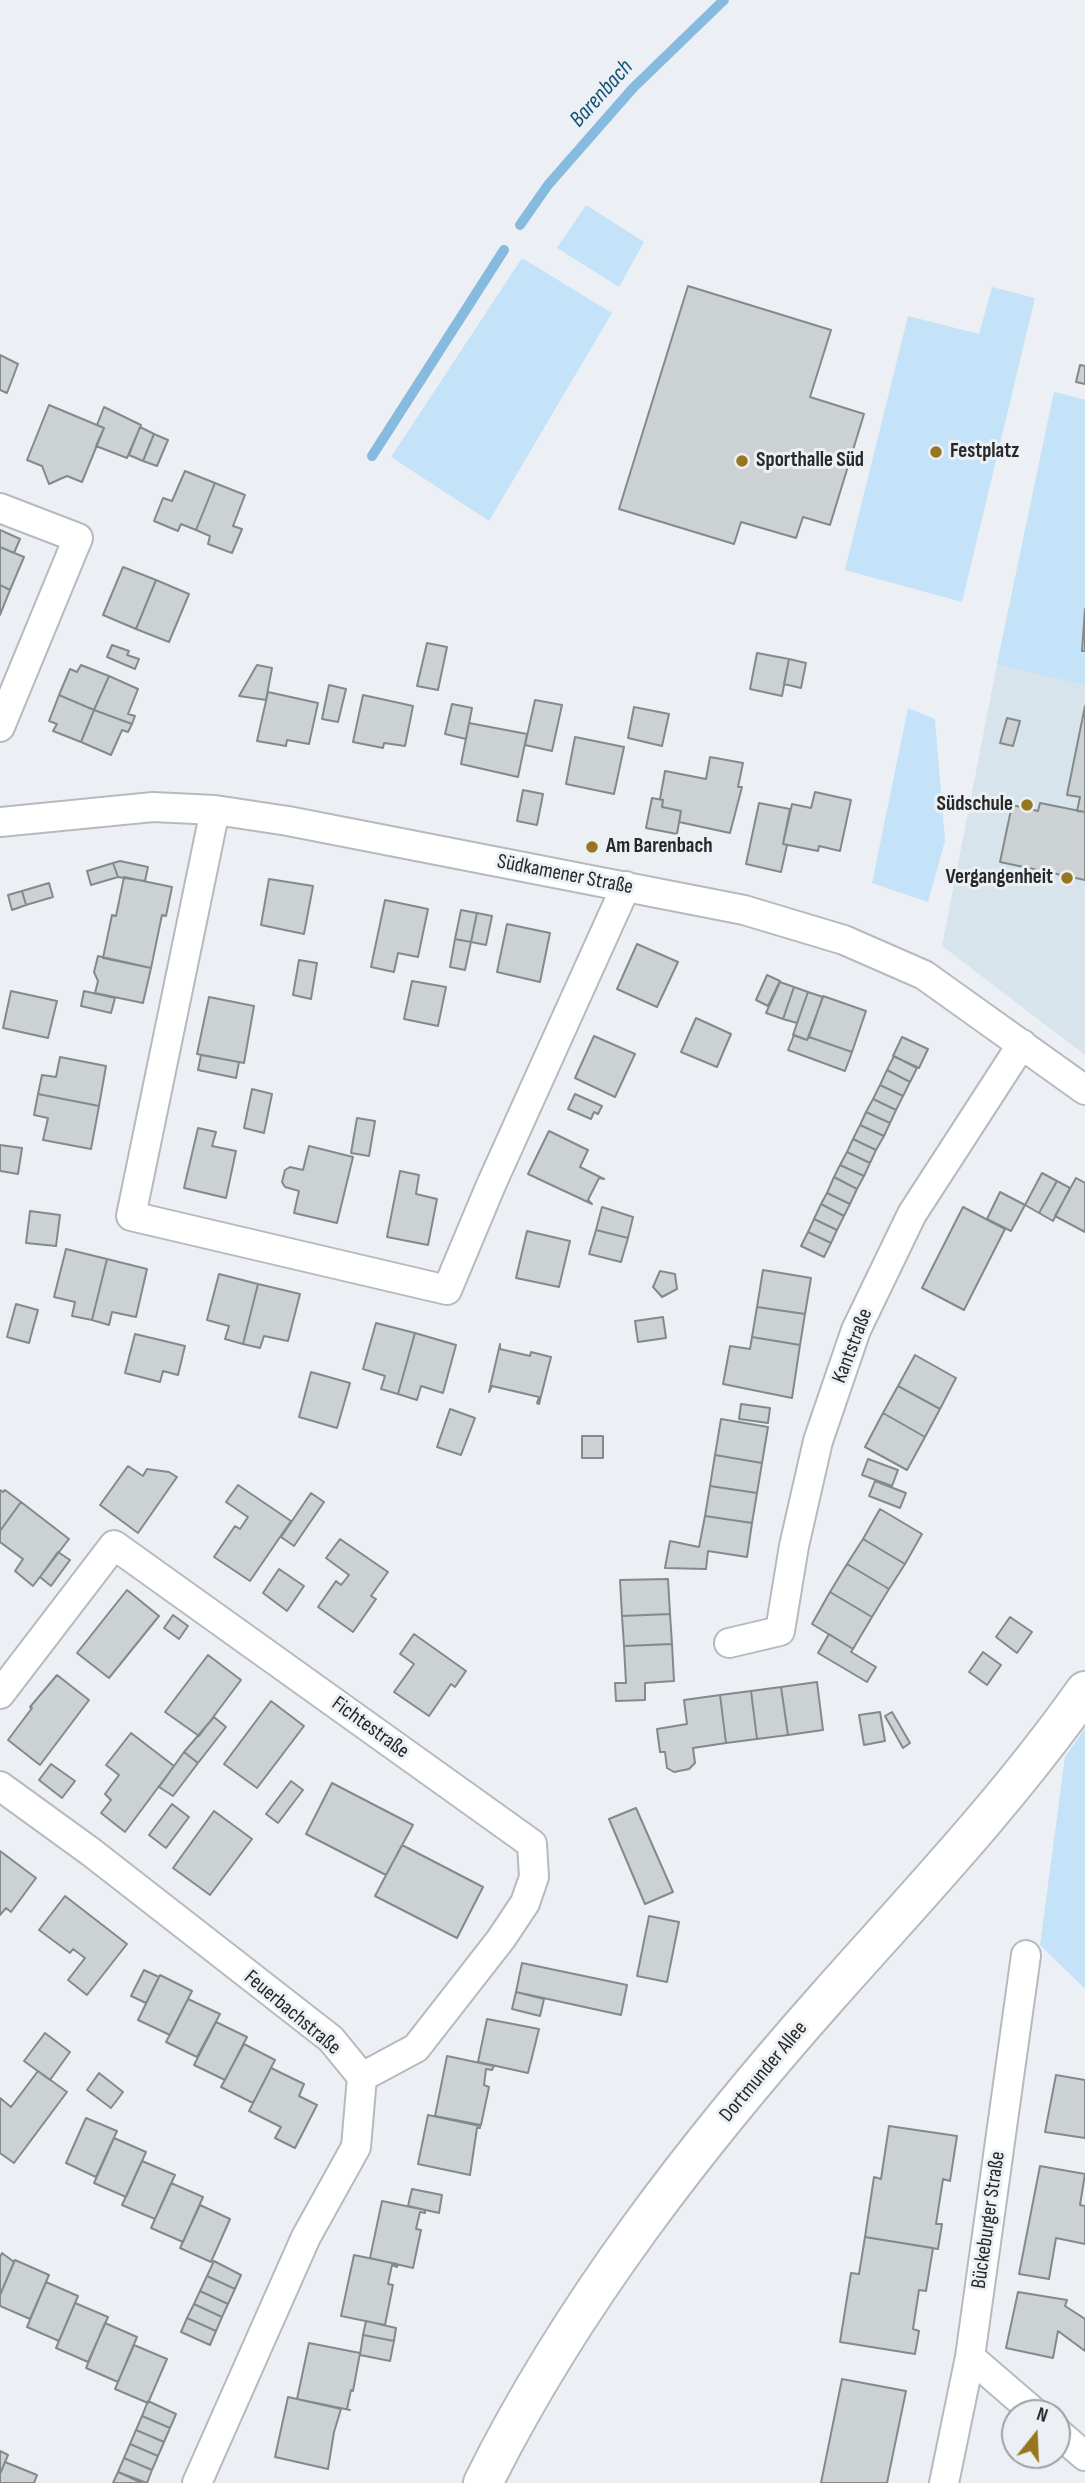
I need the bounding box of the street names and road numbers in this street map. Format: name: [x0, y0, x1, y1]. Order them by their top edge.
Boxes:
street label: Südkamener Straße: [495, 849, 635, 901]
street label: Kantstraße: [827, 1305, 879, 1387]
street label: Fichtestraße: [326, 1692, 414, 1764]
street label: Feuerbachstraße: [239, 1965, 345, 2061]
street label: Dortmunder Allee: [715, 2017, 813, 2127]
street label: Bückeburger Straße: [967, 2150, 1011, 2290]

